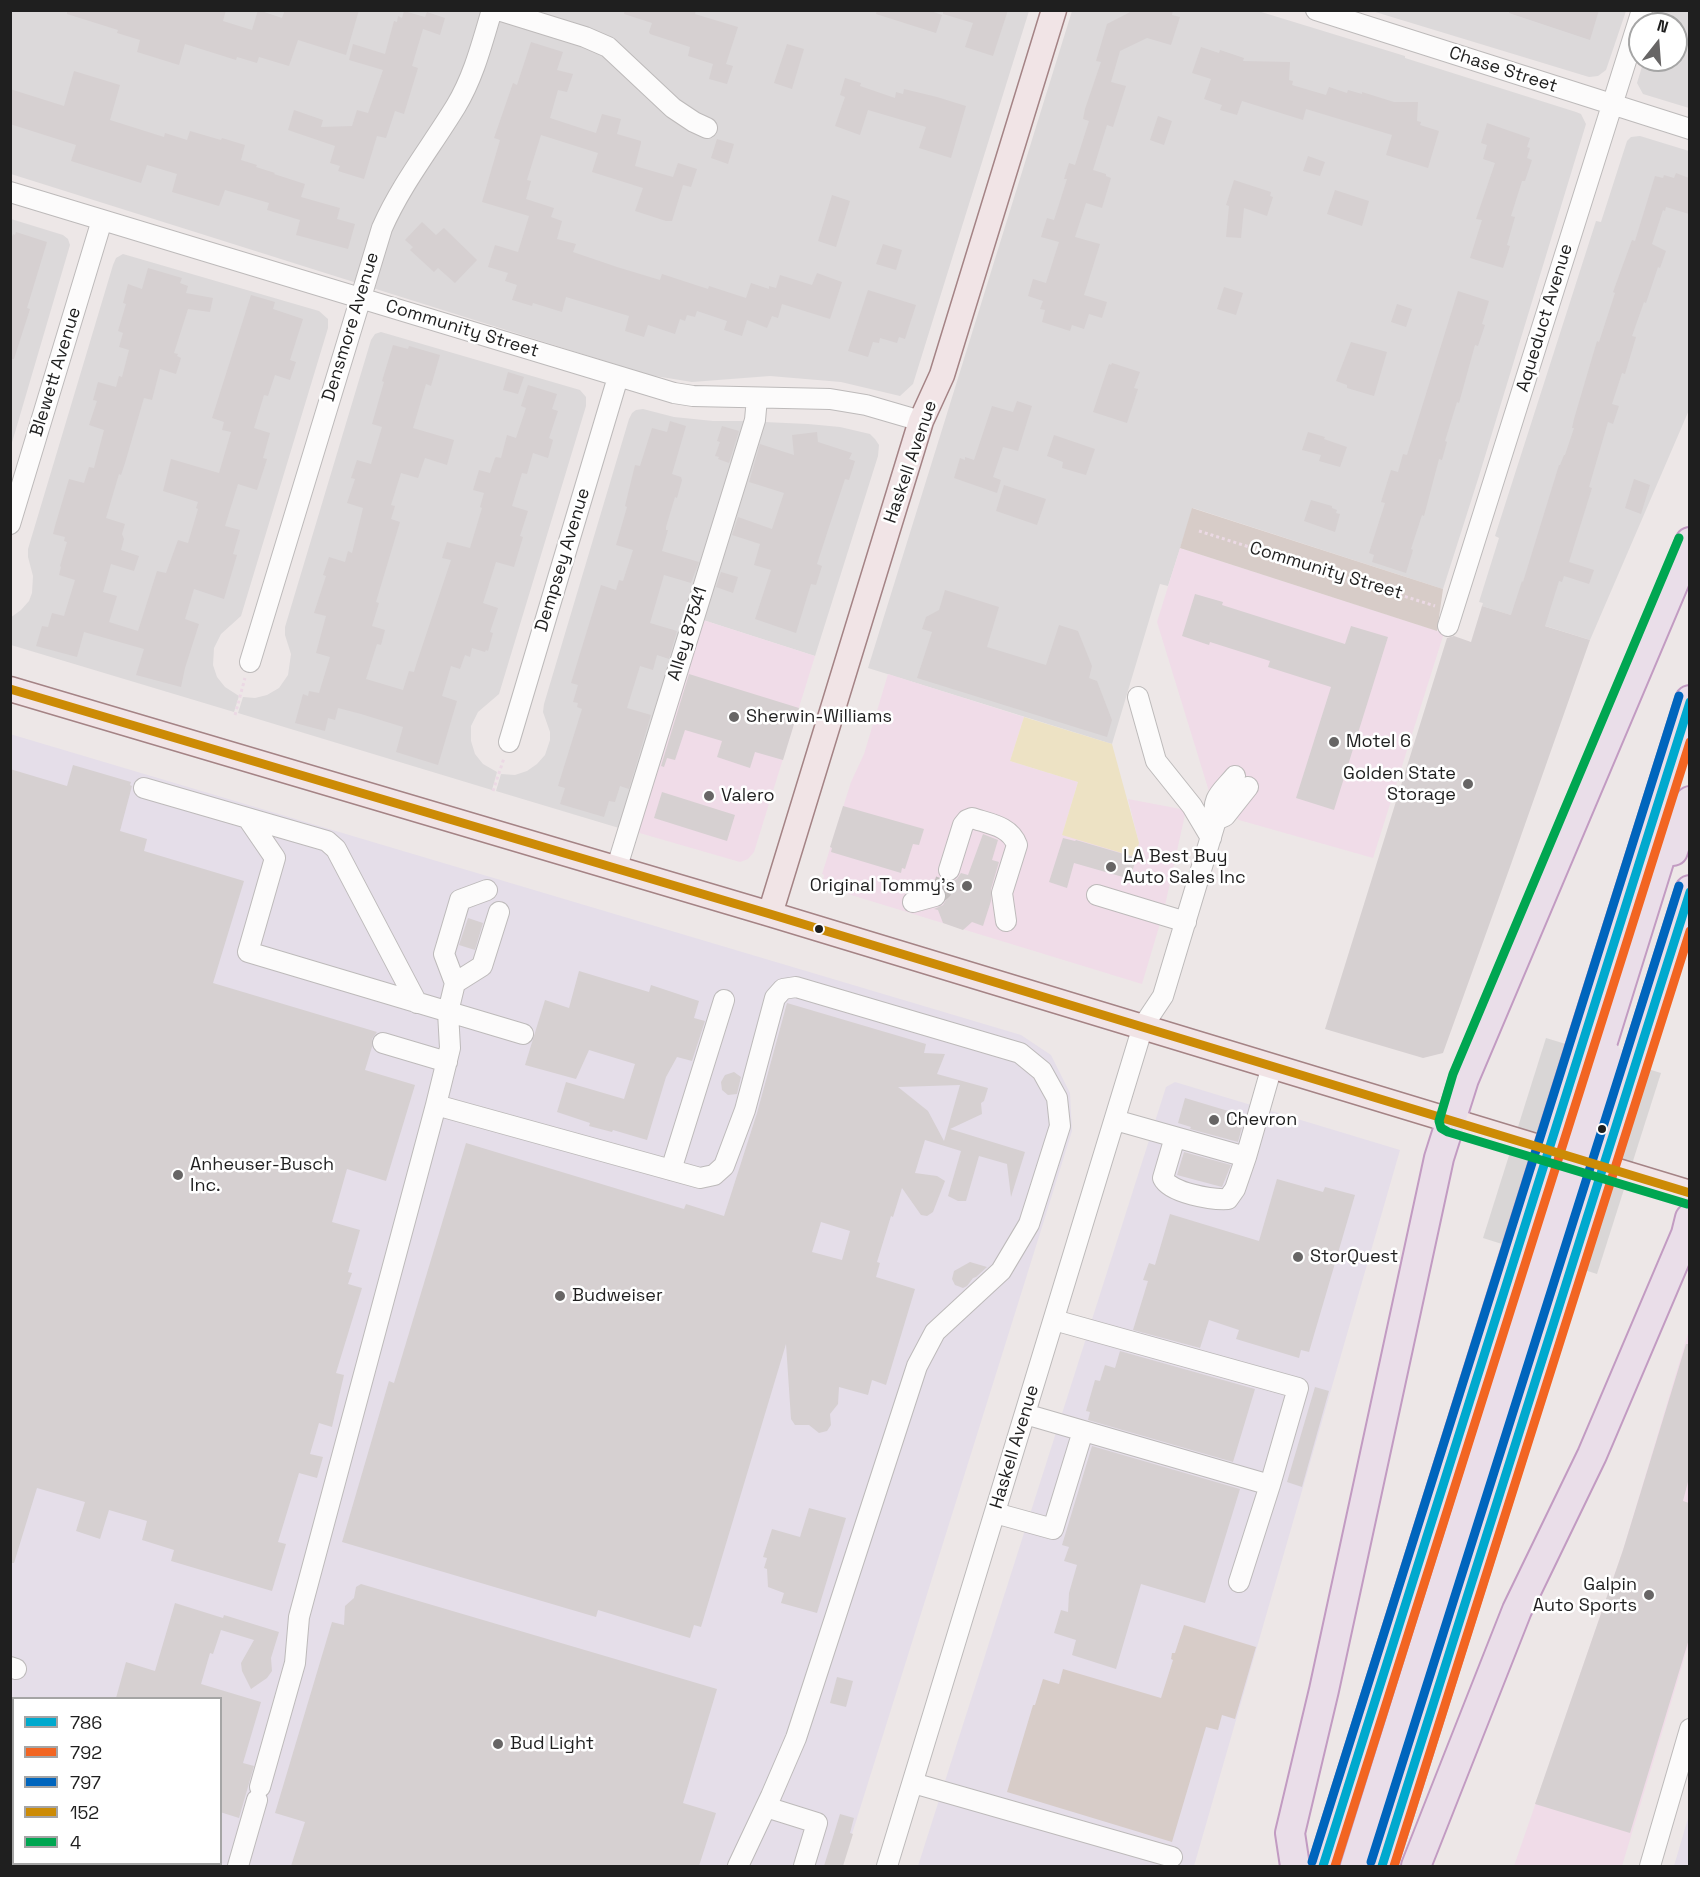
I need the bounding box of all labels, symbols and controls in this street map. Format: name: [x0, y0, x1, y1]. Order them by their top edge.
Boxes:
north arrow: [1628, 12, 1688, 72]
text: N: [1655, 15, 1671, 38]
street label: Chase Street: [1446, 42, 1560, 98]
street label: Aqueduct Avenue: [1512, 241, 1578, 395]
street label: Densmore Avenue: [318, 250, 384, 404]
street label: Community Street: [383, 295, 541, 363]
street label: Blewett Avenue: [26, 305, 86, 439]
street label: Haskell Avenue: [880, 398, 942, 526]
street label: Dempsey Avenue: [531, 486, 595, 634]
street label: Community Street: [1247, 537, 1405, 605]
street label: Alley 87541: [664, 585, 712, 683]
place label: Sherwin-Williams: [746, 706, 892, 728]
marker: Sherwin-Williams: [727, 710, 741, 724]
place label: Motel 6: [1346, 731, 1411, 753]
marker: Motel 6: [1327, 735, 1341, 749]
place label: Golden State Storage: [1343, 763, 1456, 806]
marker: Golden State Storage: [1461, 777, 1475, 791]
place label: Valero: [721, 785, 775, 807]
marker: Valero: [702, 789, 716, 803]
place label: LA Best Buy Auto Sales Inc: [1123, 846, 1246, 888]
marker: LA Best Buy Auto Sales Inc: [1104, 860, 1118, 874]
place label: Original Tommy's: [810, 875, 955, 897]
marker: Original Tommy's: [960, 879, 974, 893]
unlabelled marker: [813, 923, 825, 935]
place label: Chevron: [1226, 1109, 1297, 1131]
marker: Chevron: [1207, 1113, 1221, 1127]
unlabelled marker: [1596, 1123, 1608, 1135]
place label: Anheuser-Busch Inc.: [190, 1154, 334, 1196]
marker: Anheuser-Busch Inc.: [171, 1168, 185, 1182]
place label: StorQuest: [1310, 1246, 1398, 1268]
marker: StorQuest: [1291, 1250, 1305, 1264]
place label: Budweiser: [572, 1285, 663, 1307]
marker: Budweiser: [553, 1289, 567, 1303]
street label: Haskell Avenue: [986, 1382, 1044, 1512]
place label: Galpin Auto Sports: [1533, 1574, 1637, 1616]
marker: Galpin Auto Sports: [1642, 1588, 1656, 1602]
legend: [12, 1697, 222, 1865]
text: 786: [70, 1711, 102, 1734]
place label: Bud Light: [510, 1733, 594, 1755]
marker: Bud Light: [491, 1737, 505, 1751]
text: 792: [70, 1741, 102, 1764]
text: 797: [70, 1771, 101, 1794]
text: 152: [70, 1801, 99, 1824]
text: 4: [70, 1831, 81, 1854]

